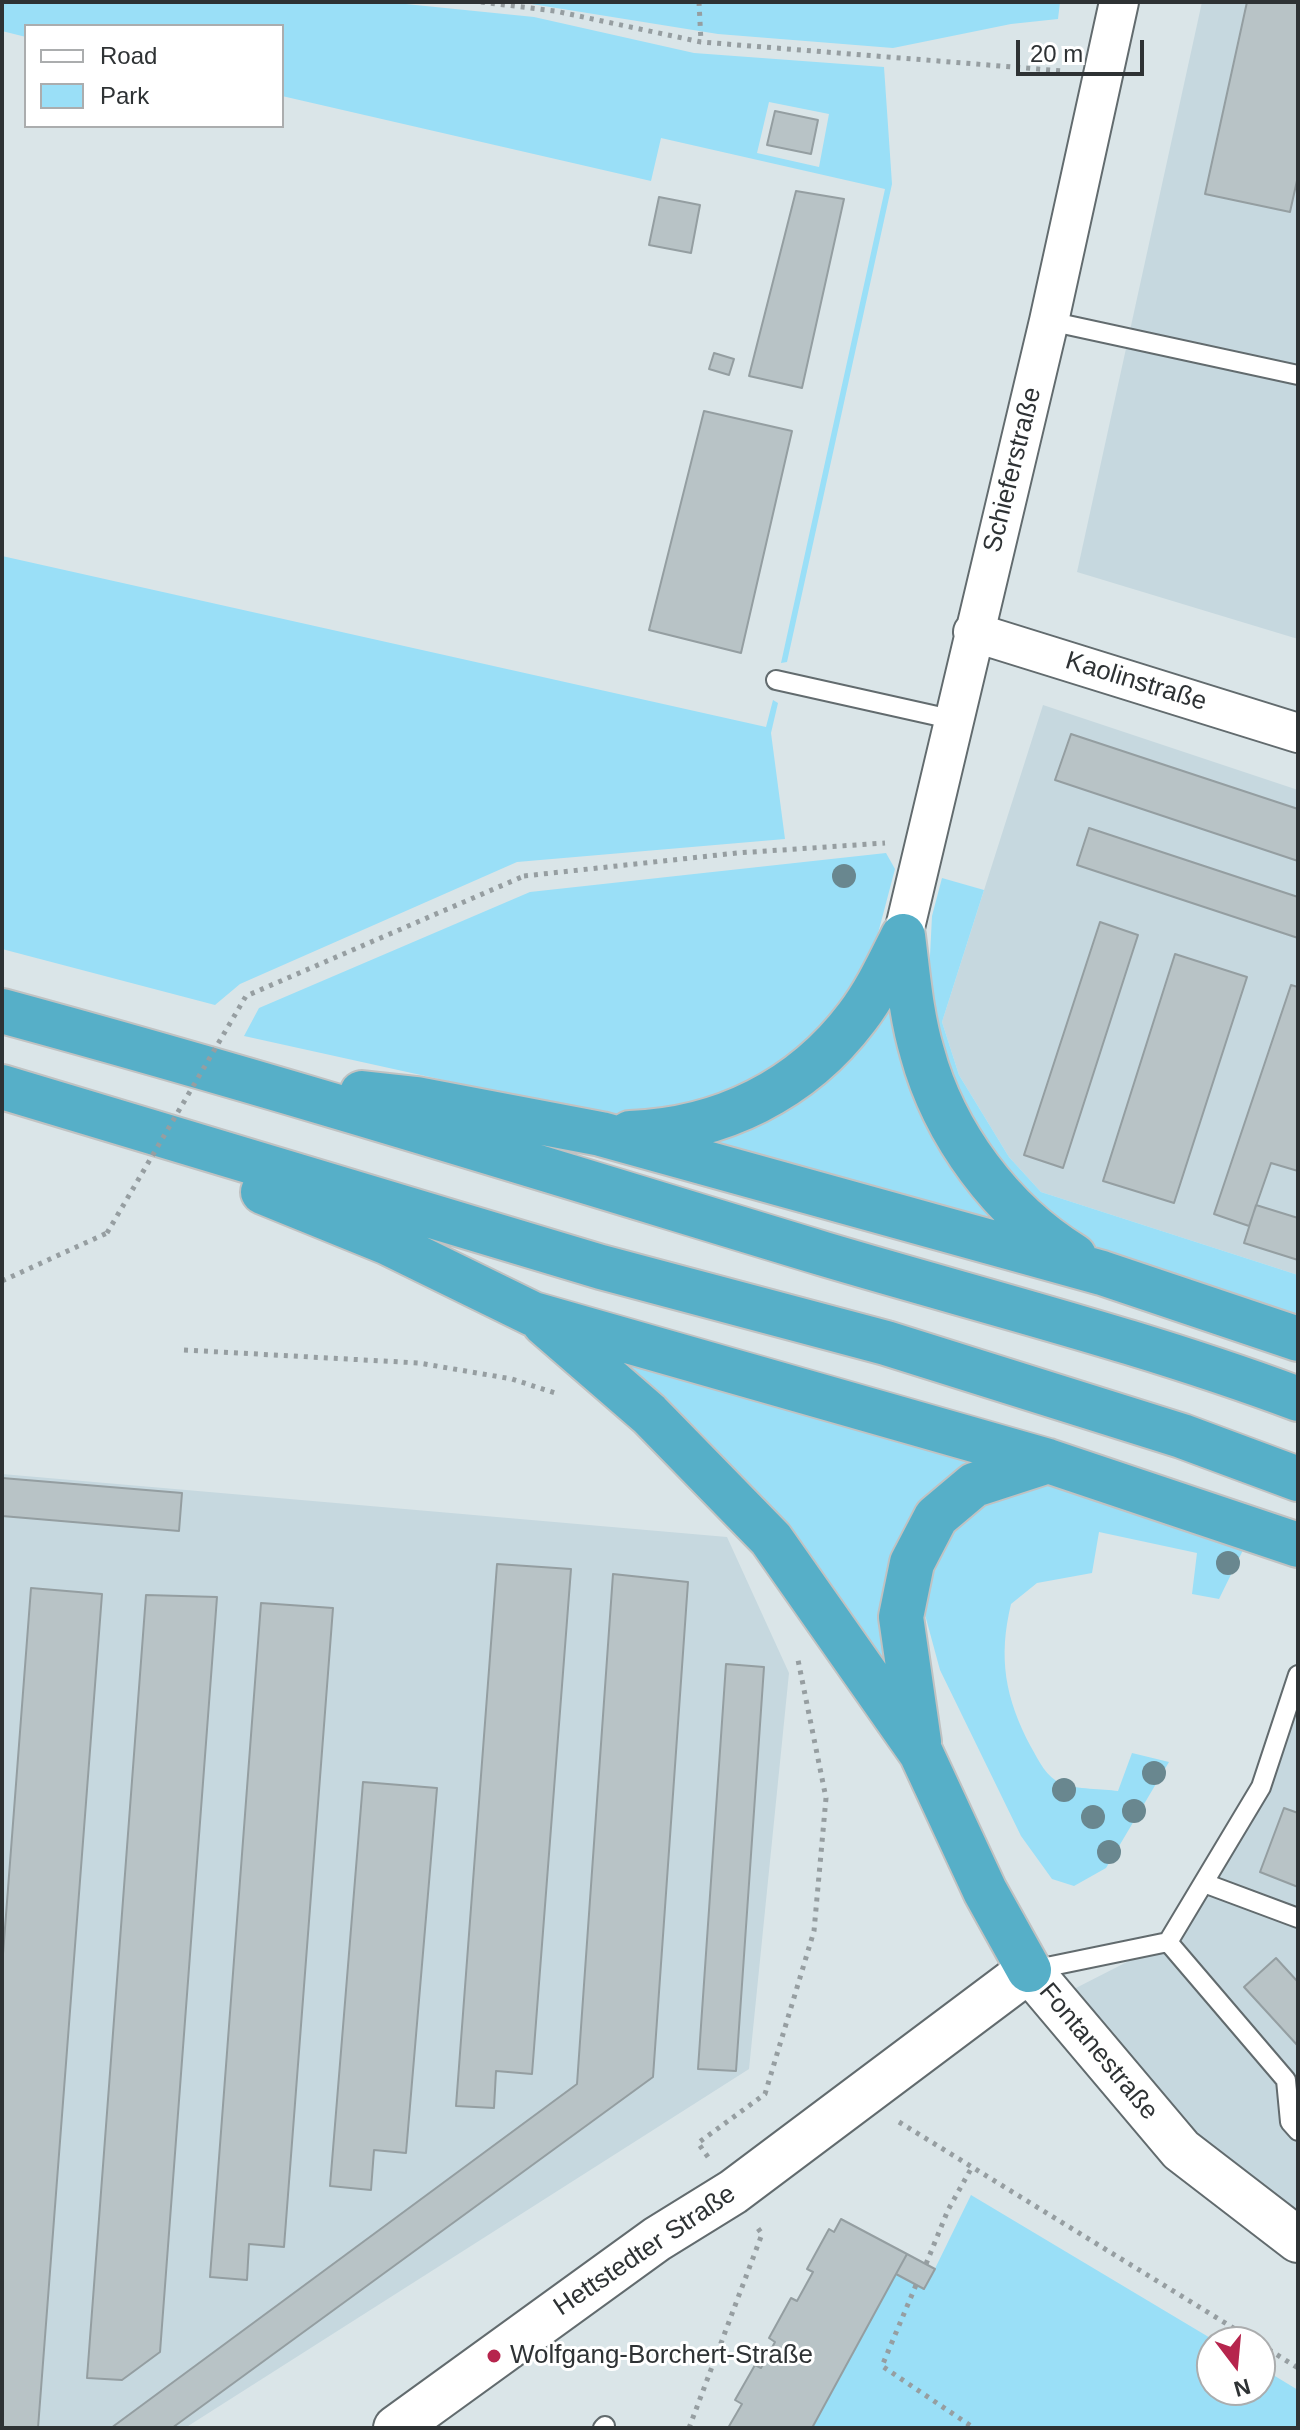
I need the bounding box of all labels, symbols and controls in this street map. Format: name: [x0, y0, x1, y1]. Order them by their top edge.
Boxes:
legend: [24, 24, 284, 128]
scale bar: [1020, 24, 1148, 74]
text: 20 m: [1030, 40, 1083, 67]
text: Road: [100, 42, 157, 69]
text: Park: [100, 82, 149, 109]
street label: Schieferstraße: [977, 384, 1049, 556]
street label: Kaolinstraße: [1062, 646, 1210, 718]
street label: Fontanestraße: [1032, 1977, 1164, 2127]
street label: Hettstedter Straße: [548, 2179, 742, 2323]
north arrow: [1196, 2326, 1276, 2406]
place label: Wolfgang-Borchert-Straße: [510, 2340, 813, 2372]
marker: Wolfgang-Borchert-Straße: [485, 2347, 503, 2365]
text: N: [1231, 2373, 1253, 2402]

